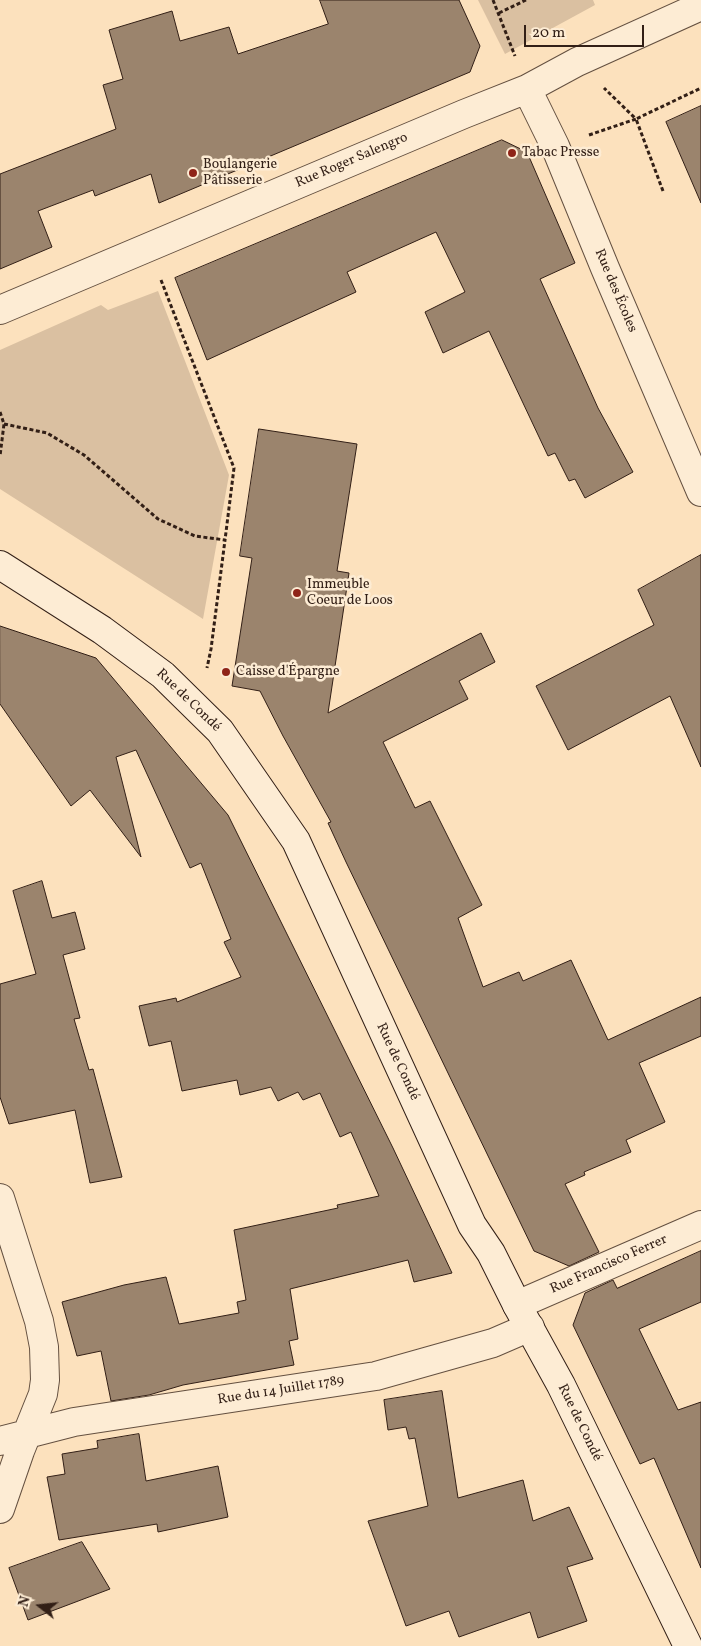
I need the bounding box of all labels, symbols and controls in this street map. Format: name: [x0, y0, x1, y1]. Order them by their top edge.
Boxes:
scale bar: [526, 15, 646, 47]
text: 20 m: [532, 23, 565, 44]
street label: Rue Roger Salengro: [293, 130, 411, 192]
place label: Tabac Presse: [522, 145, 599, 161]
marker: Tabac Presse: [506, 147, 518, 159]
place label: Boulangerie Pâtisserie: [203, 157, 277, 190]
marker: Boulangerie Pâtisserie: [187, 167, 199, 179]
street label: Rue des Écoles: [590, 247, 640, 335]
place label: Immeuble Coeur de Loos: [307, 577, 393, 610]
marker: Immeuble Coeur de Loos: [291, 587, 303, 599]
place label: Caisse d'Épargne: [236, 664, 340, 680]
street label: Rue de Condé: [152, 666, 224, 736]
marker: Caisse d'Épargne: [220, 666, 232, 678]
street label: Rue de Condé: [372, 1021, 422, 1103]
street label: Rue Francisco Ferrer: [548, 1232, 670, 1298]
street label: Rue du 14 Juillet 1789: [217, 1373, 345, 1409]
street label: Rue de Condé: [553, 1382, 605, 1464]
north arrow: [15, 1581, 65, 1631]
text: N: [15, 1594, 36, 1609]

